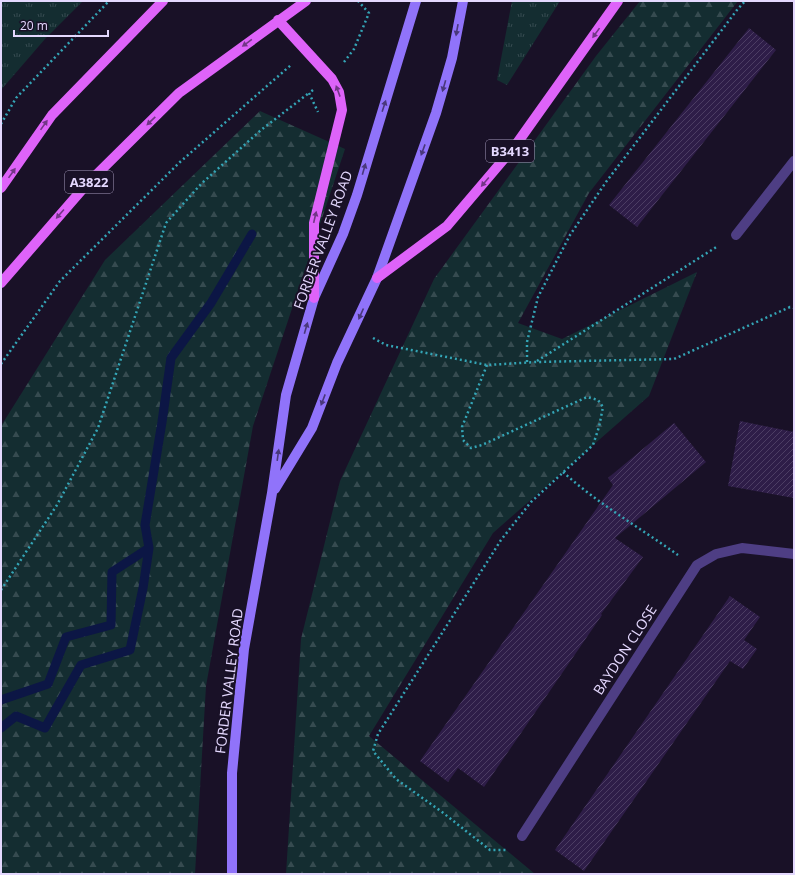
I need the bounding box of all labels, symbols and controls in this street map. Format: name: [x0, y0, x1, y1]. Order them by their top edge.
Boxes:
scale bar: [14, 12, 108, 38]
text: 20 m: [20, 17, 48, 34]
one-way arrow: [454, 23, 460, 36]
one-way arrow: [592, 27, 600, 38]
one-way arrow: [242, 39, 252, 47]
one-way arrow: [441, 80, 447, 92]
one-way arrow: [334, 85, 340, 97]
one-way arrow: [381, 99, 387, 111]
one-way arrow: [146, 116, 156, 126]
one-way arrow: [40, 120, 48, 131]
road number: B3413: [486, 140, 534, 162]
one-way arrow: [420, 145, 426, 157]
one-way arrow: [361, 163, 367, 175]
one-way arrow: [8, 167, 15, 178]
street label: FORDER VALLEY ROAD: [289, 168, 357, 312]
road number: A3822: [65, 171, 113, 193]
one-way arrow: [480, 176, 489, 187]
one-way arrow: [56, 209, 65, 219]
one-way arrow: [313, 211, 319, 223]
one-way arrow: [358, 308, 364, 320]
one-way arrow: [303, 322, 309, 334]
one-way arrow: [320, 394, 326, 406]
one-way arrow: [275, 449, 281, 461]
street label: BAYDON CLOSE: [588, 601, 661, 698]
street label: FORDER VALLEY ROAD: [210, 607, 247, 755]

